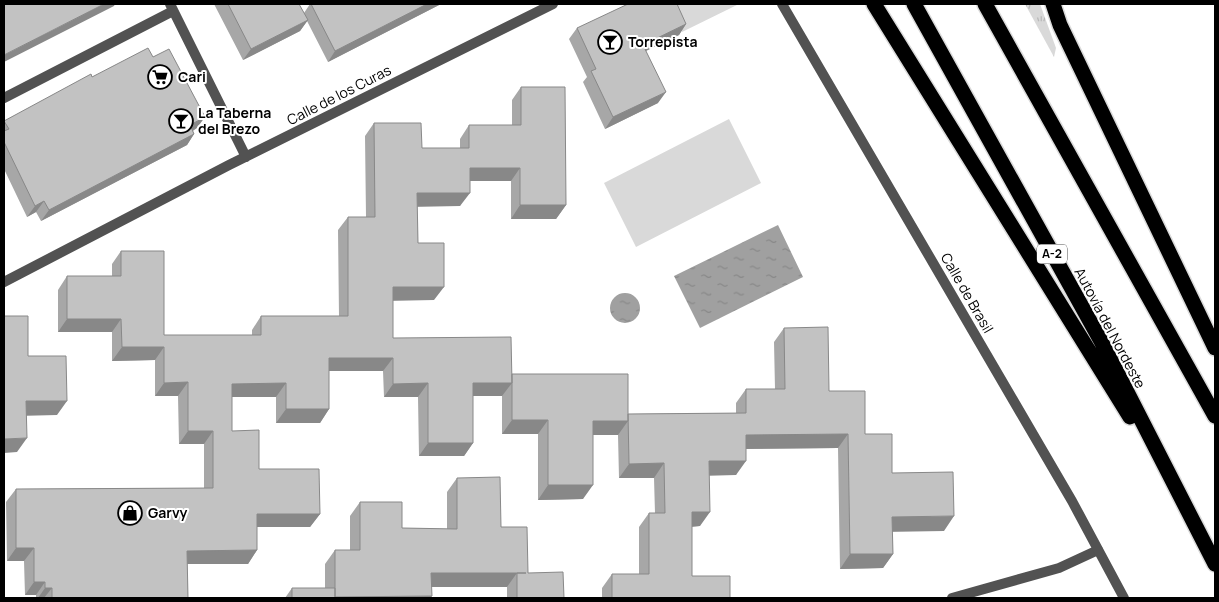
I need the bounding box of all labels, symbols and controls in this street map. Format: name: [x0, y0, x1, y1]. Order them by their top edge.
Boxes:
bar icon: Torrepista: [597, 29, 623, 55]
place label: Torrepista: [628, 32, 698, 51]
street label: Calle de los Curas: [283, 60, 394, 129]
supermarket icon: Cari: [147, 64, 173, 90]
place label: Cari: [178, 67, 206, 86]
place label: La Taberna del Brezo: [198, 103, 271, 138]
bar icon: La Taberna del Brezo: [168, 108, 194, 134]
road number: A-2: [1037, 244, 1067, 264]
street label: Calle de Brasil: [937, 249, 998, 336]
street label: Autovía del Nordeste: [1071, 264, 1150, 391]
shop icon: Garvy: [117, 500, 143, 526]
place label: Garvy: [148, 503, 188, 522]

